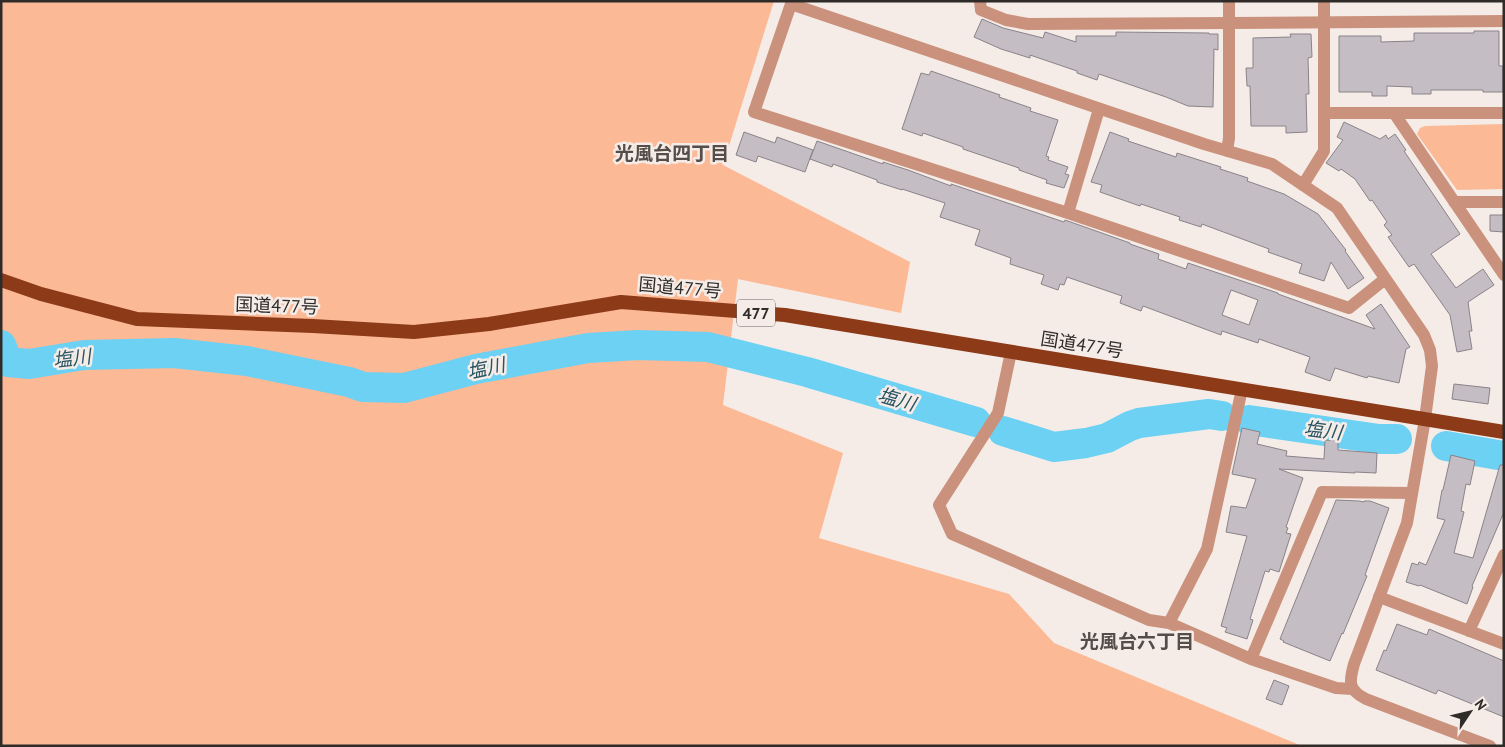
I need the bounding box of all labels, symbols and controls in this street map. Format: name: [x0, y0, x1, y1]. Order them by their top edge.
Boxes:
district label: 光風台四丁目: [615, 141, 729, 165]
street label: 国道477号: [637, 272, 723, 303]
street label: 国道477号: [235, 293, 319, 318]
road number: 477: [737, 300, 775, 326]
street label: 国道477号: [1039, 327, 1125, 362]
water label: 塩川: [52, 344, 94, 372]
water label: 塩川: [465, 352, 509, 384]
water label: 塩川: [875, 382, 920, 416]
water label: 塩川: [1303, 416, 1345, 444]
district label: 光風台六丁目: [1080, 629, 1194, 653]
north arrow: [1445, 687, 1495, 737]
text: N: [1471, 696, 1491, 713]

